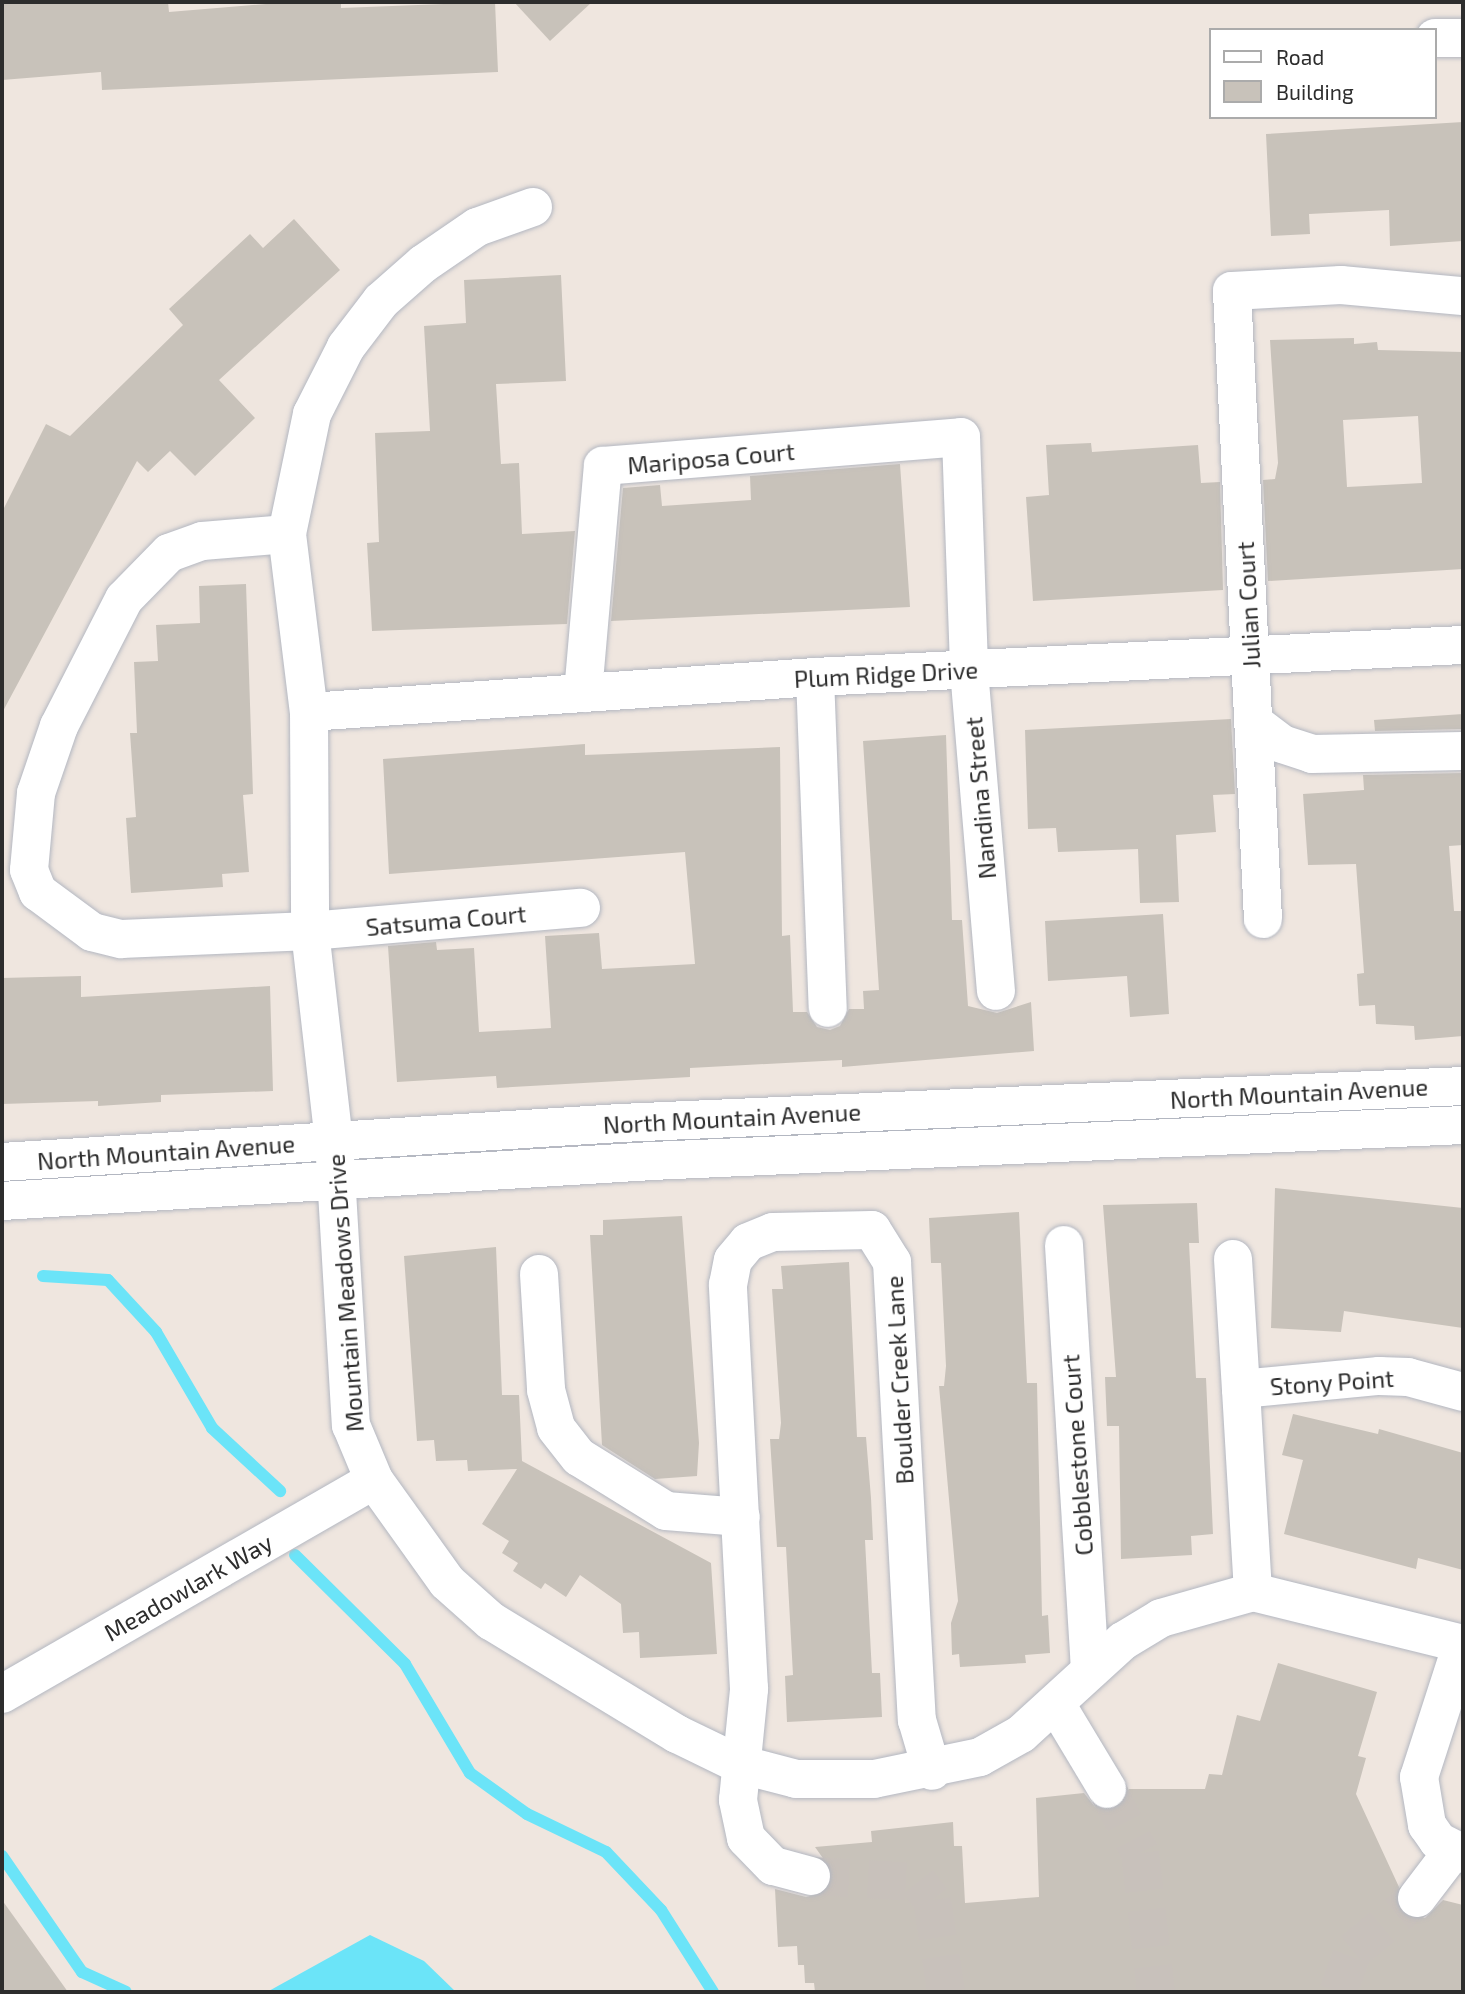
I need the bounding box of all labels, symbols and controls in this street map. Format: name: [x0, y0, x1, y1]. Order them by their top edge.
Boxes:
legend: [1210, 28, 1437, 119]
text: Road: [1276, 44, 1324, 69]
text: Building: [1276, 79, 1354, 104]
street label: Mariposa Court: [626, 436, 796, 480]
street label: Julian Court: [1230, 541, 1266, 669]
street label: Plum Ridge Drive: [793, 655, 979, 693]
street label: Nandina Street: [959, 716, 1001, 880]
street label: Satsuma Court: [365, 899, 527, 941]
street label: North Mountain Avenue: [1169, 1072, 1429, 1114]
street label: North Mountain Avenue: [602, 1097, 862, 1139]
street label: North Mountain Avenue: [36, 1129, 296, 1175]
street label: Mountain Meadows Drive: [321, 1153, 369, 1433]
street label: Boulder Creek Lane: [879, 1275, 919, 1485]
street label: Cobblestone Court: [1056, 1353, 1098, 1557]
street label: Stony Point: [1269, 1363, 1395, 1401]
street label: Meadowlark Way: [99, 1527, 277, 1647]

